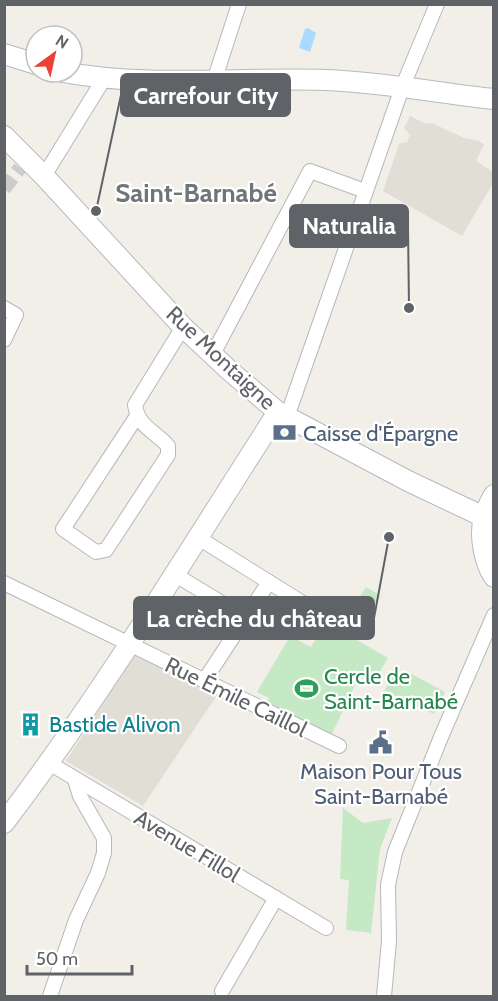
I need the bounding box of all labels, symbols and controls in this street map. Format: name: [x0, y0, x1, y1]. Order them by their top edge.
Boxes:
north arrow: [24, 24, 84, 84]
text: N: [52, 31, 72, 53]
callout: Carrefour City: [121, 74, 290, 116]
text: Carrefour City: [134, 81, 279, 110]
district label: Saint-Barnabé: [115, 177, 277, 209]
callout: Naturalia: [290, 205, 408, 247]
text: Naturalia: [302, 211, 396, 240]
street label: Rue Montaigne: [161, 300, 281, 416]
bank icon: Caisse d'Épargne: [272, 420, 298, 446]
place label: Caisse d'Épargne: [303, 420, 458, 447]
callout: La crèche du château: [134, 597, 374, 639]
text: La crèche du château: [146, 604, 362, 633]
street label: Rue Émile Caillol: [161, 651, 312, 743]
place label: Cercle de Saint-Barnabé: [324, 663, 458, 715]
sports icon: Cercle de Saint-Barnabé: [293, 676, 319, 702]
building icon: Bastide Alivon: [18, 711, 44, 737]
place label: Bastide Alivon: [49, 711, 181, 738]
public building icon: Maison Pour Tous Saint-Barnabé: [368, 729, 394, 755]
place label: Maison Pour Tous Saint-Barnabé: [300, 758, 462, 810]
street label: Avenue Fillol: [129, 804, 245, 888]
scale bar: [27, 938, 132, 976]
text: 50 m: [36, 948, 78, 970]

